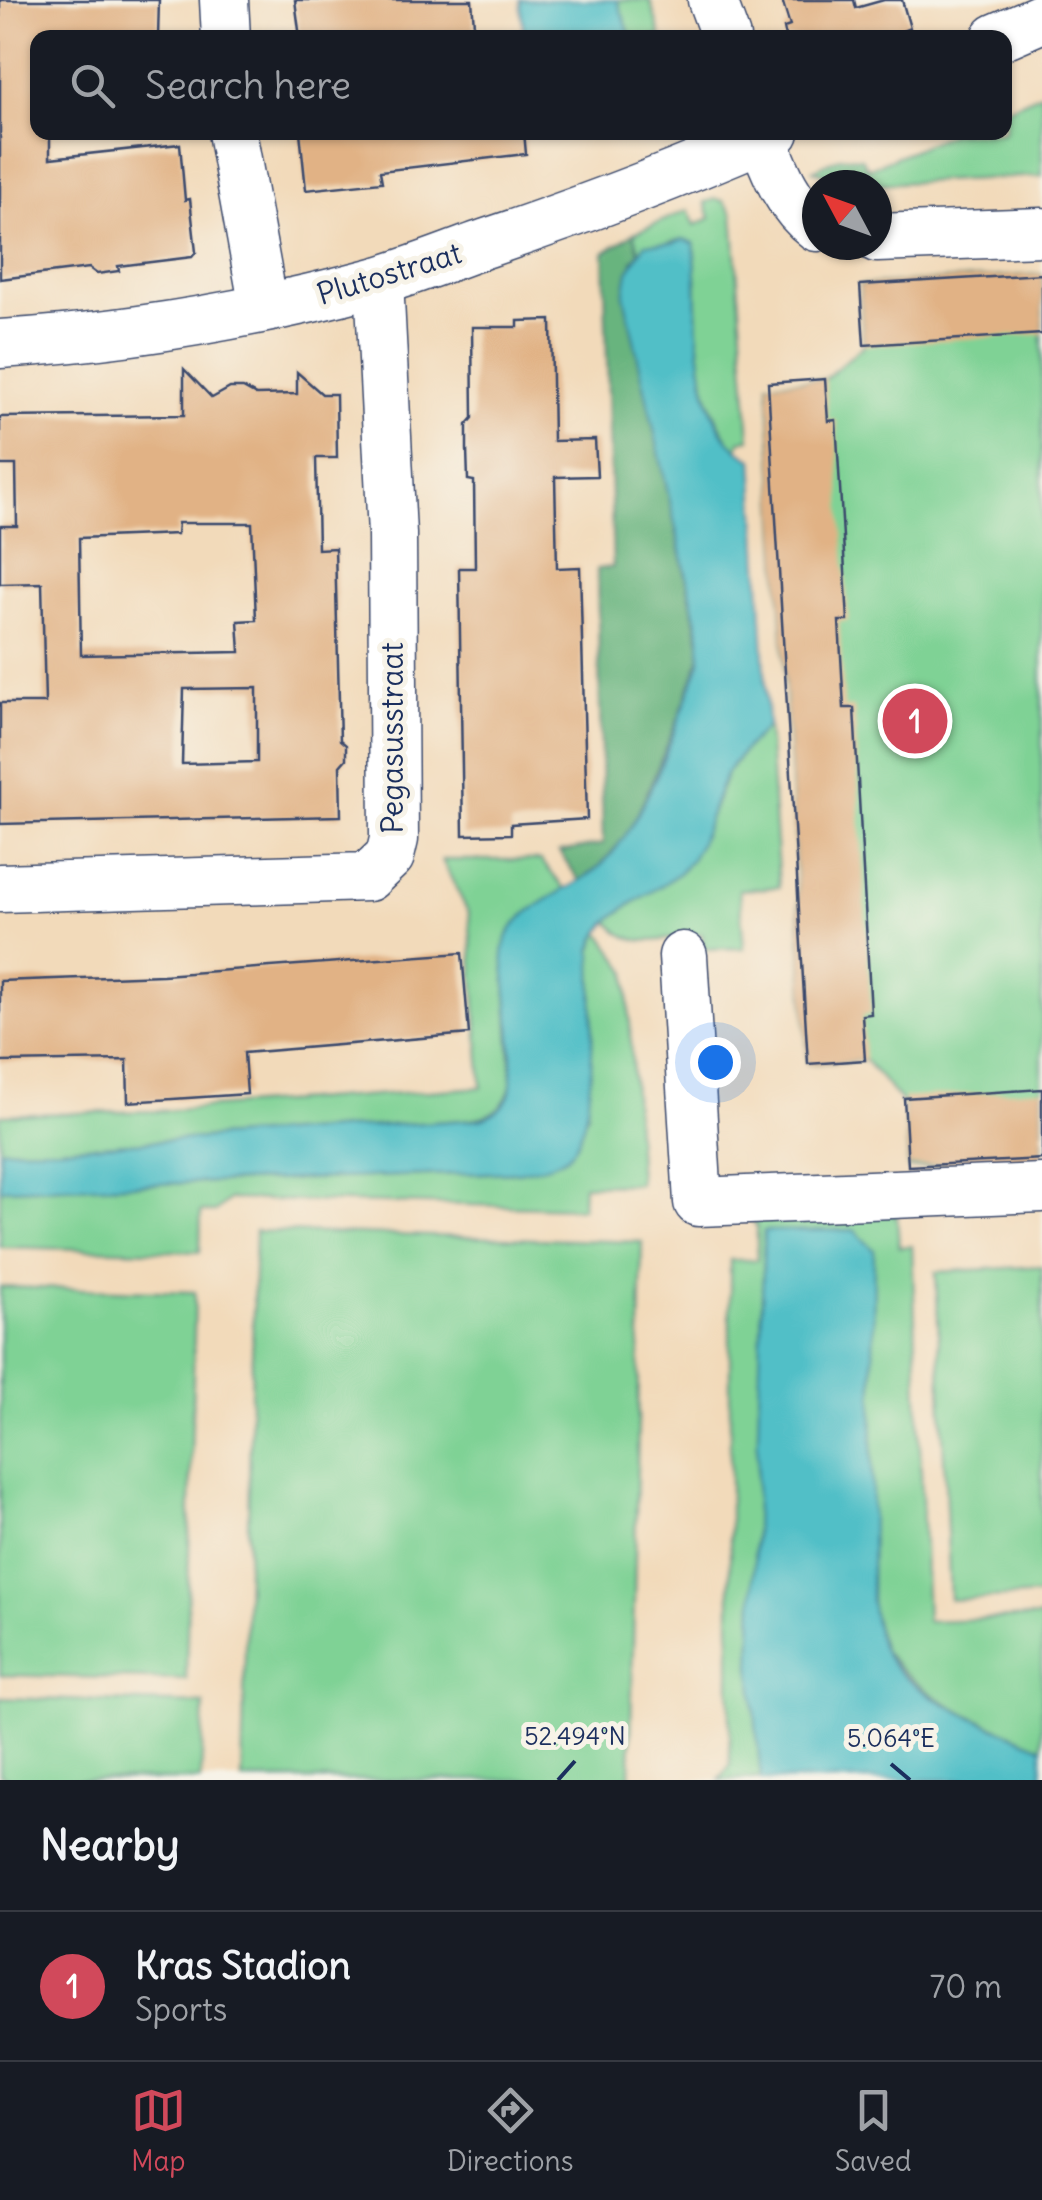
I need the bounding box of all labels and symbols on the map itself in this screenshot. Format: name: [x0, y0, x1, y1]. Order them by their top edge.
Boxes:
north arrow: [802, 170, 892, 260]
street label: Plutostraat: [312, 233, 466, 313]
street label: Pegasusstraat: [373, 642, 411, 834]
pin: 1: [882, 684, 948, 758]
your location: [690, 1037, 741, 1088]
text: 52.494°N: [524, 1720, 626, 1752]
text: 5.064°E: [847, 1722, 935, 1754]

